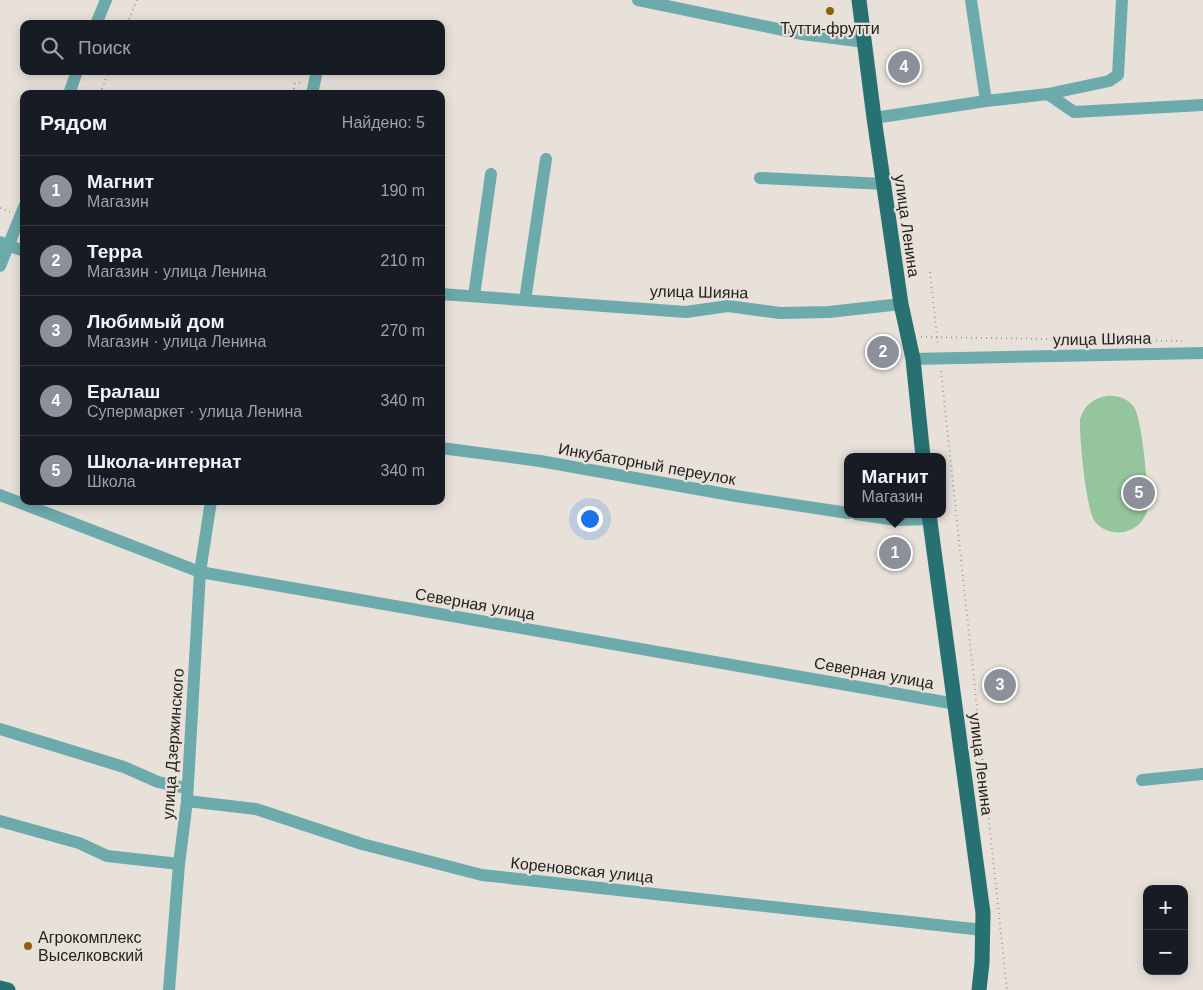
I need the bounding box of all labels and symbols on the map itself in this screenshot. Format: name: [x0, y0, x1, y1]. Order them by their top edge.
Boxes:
marker: Тутти-фрутти: [824, 5, 836, 17]
place label: Тутти-фрутти: [780, 20, 880, 37]
pin: 4: [888, 48, 920, 86]
street label: улица Ленина: [891, 174, 923, 278]
street label: улица Шияна: [650, 283, 748, 301]
street label: улица Шияна: [1053, 330, 1151, 348]
pin: 2: [867, 333, 899, 371]
street label: Инкубаторный переулок: [557, 440, 738, 488]
pin: 5: [1123, 474, 1155, 512]
your location: [577, 506, 603, 532]
pin: 1: [879, 534, 911, 572]
street label: Северная улица: [414, 585, 536, 623]
street label: Северная улица: [813, 654, 935, 692]
pin: 3: [984, 666, 1016, 704]
street label: улица Дзержинского: [159, 668, 187, 820]
street label: улица Ленина: [966, 712, 996, 816]
street label: Кореновская улица: [510, 854, 654, 886]
place label: Агрокомплекс Выселковский: [38, 929, 143, 964]
marker: Агрокомплекс Выселковский: [22, 940, 34, 952]

